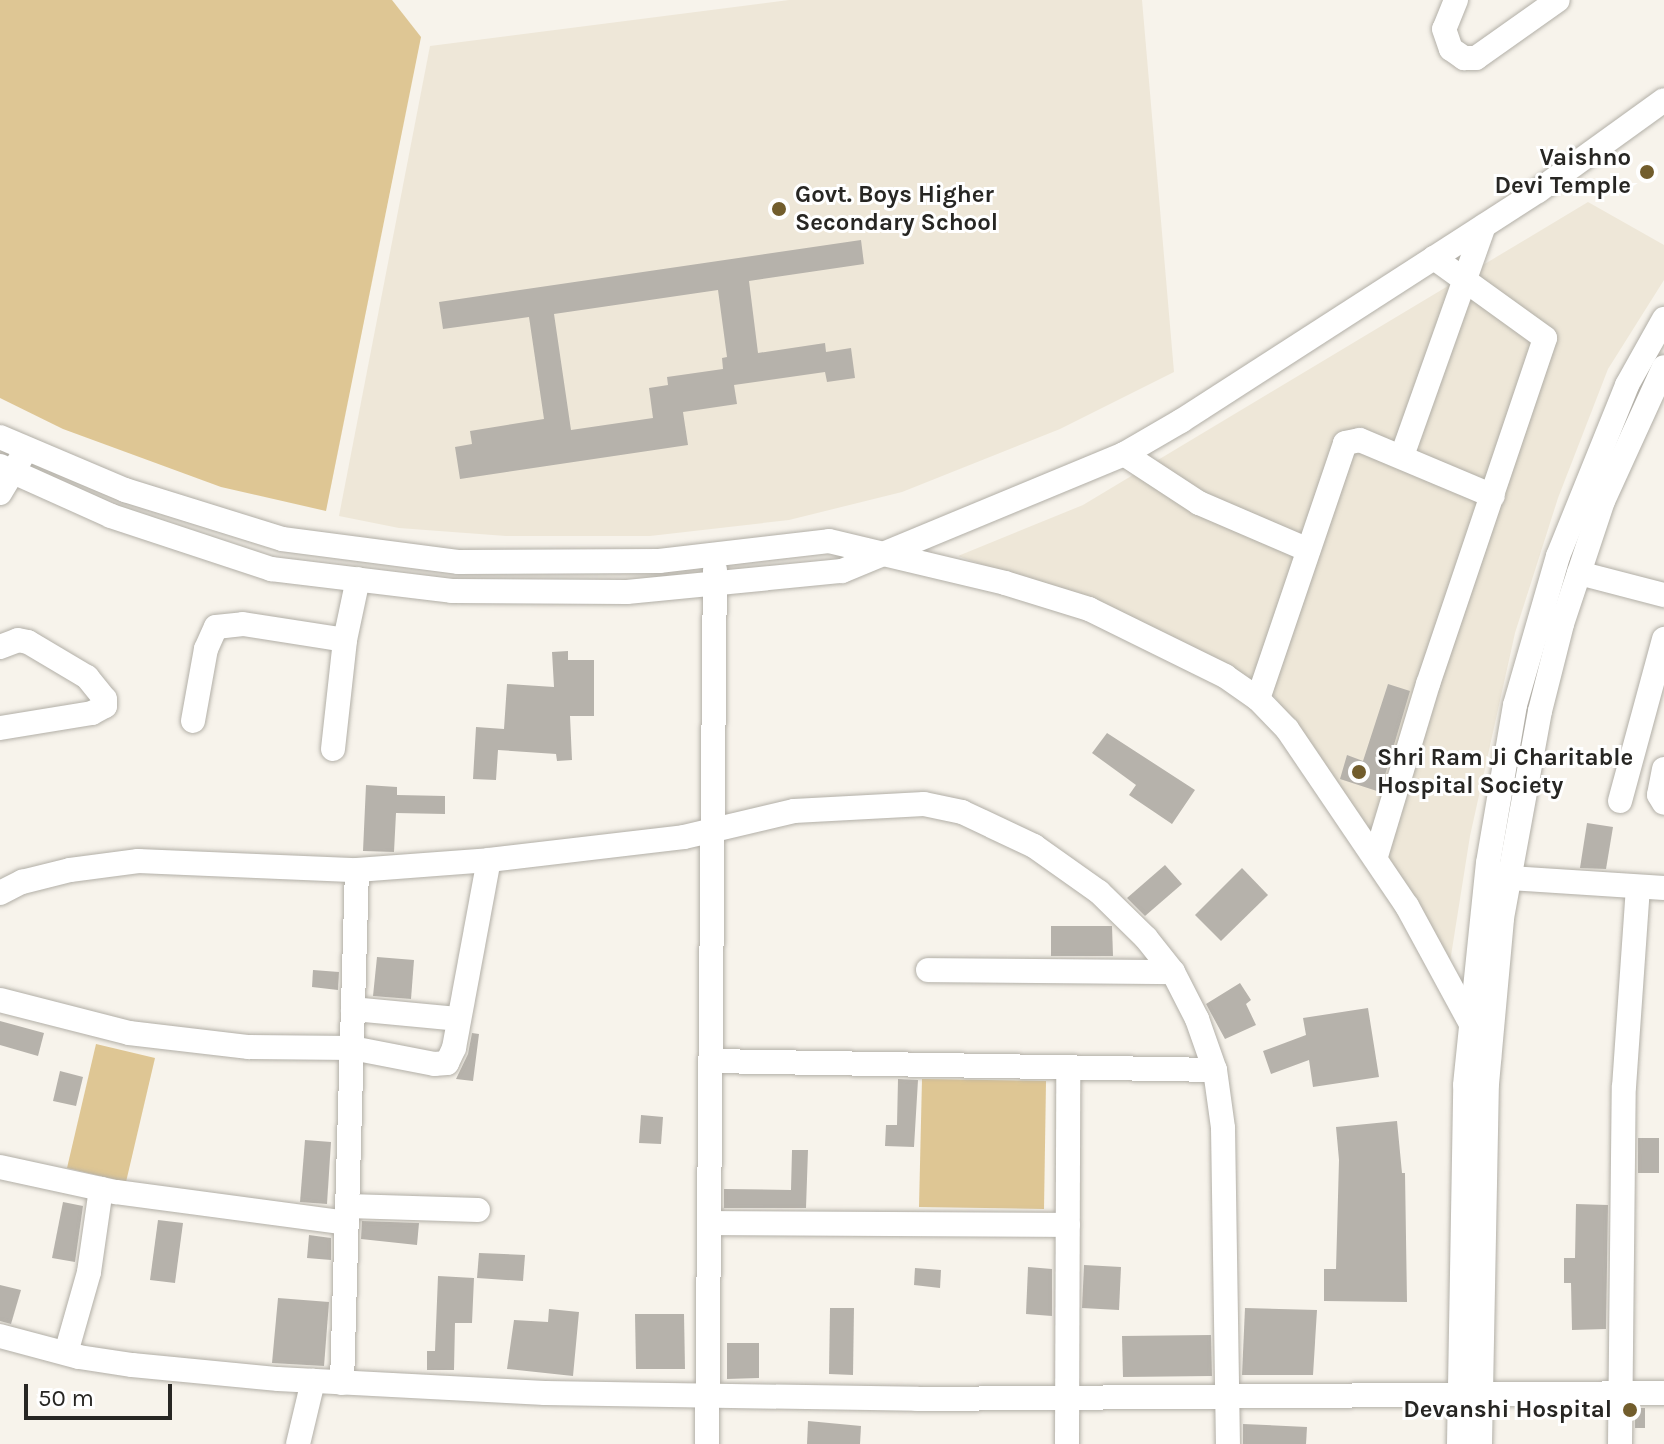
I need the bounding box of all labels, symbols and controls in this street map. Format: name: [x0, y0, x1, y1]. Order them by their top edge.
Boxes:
place label: Vaishno Devi Temple: [1494, 144, 1631, 200]
marker: Vaishno Devi Temple: [1638, 163, 1656, 181]
place label: Govt. Boys Higher Secondary School: [795, 181, 998, 237]
marker: Govt. Boys Higher Secondary School: [770, 200, 788, 218]
place label: Shri Ram Ji Charitable Hospital Society: [1377, 744, 1633, 800]
marker: Shri Ram Ji Charitable Hospital Society: [1348, 761, 1370, 783]
scale bar: [28, 1368, 176, 1418]
text: 50 m: [38, 1384, 94, 1412]
place label: Devanshi Hospital: [1403, 1396, 1612, 1424]
marker: Devanshi Hospital: [1619, 1399, 1641, 1421]

